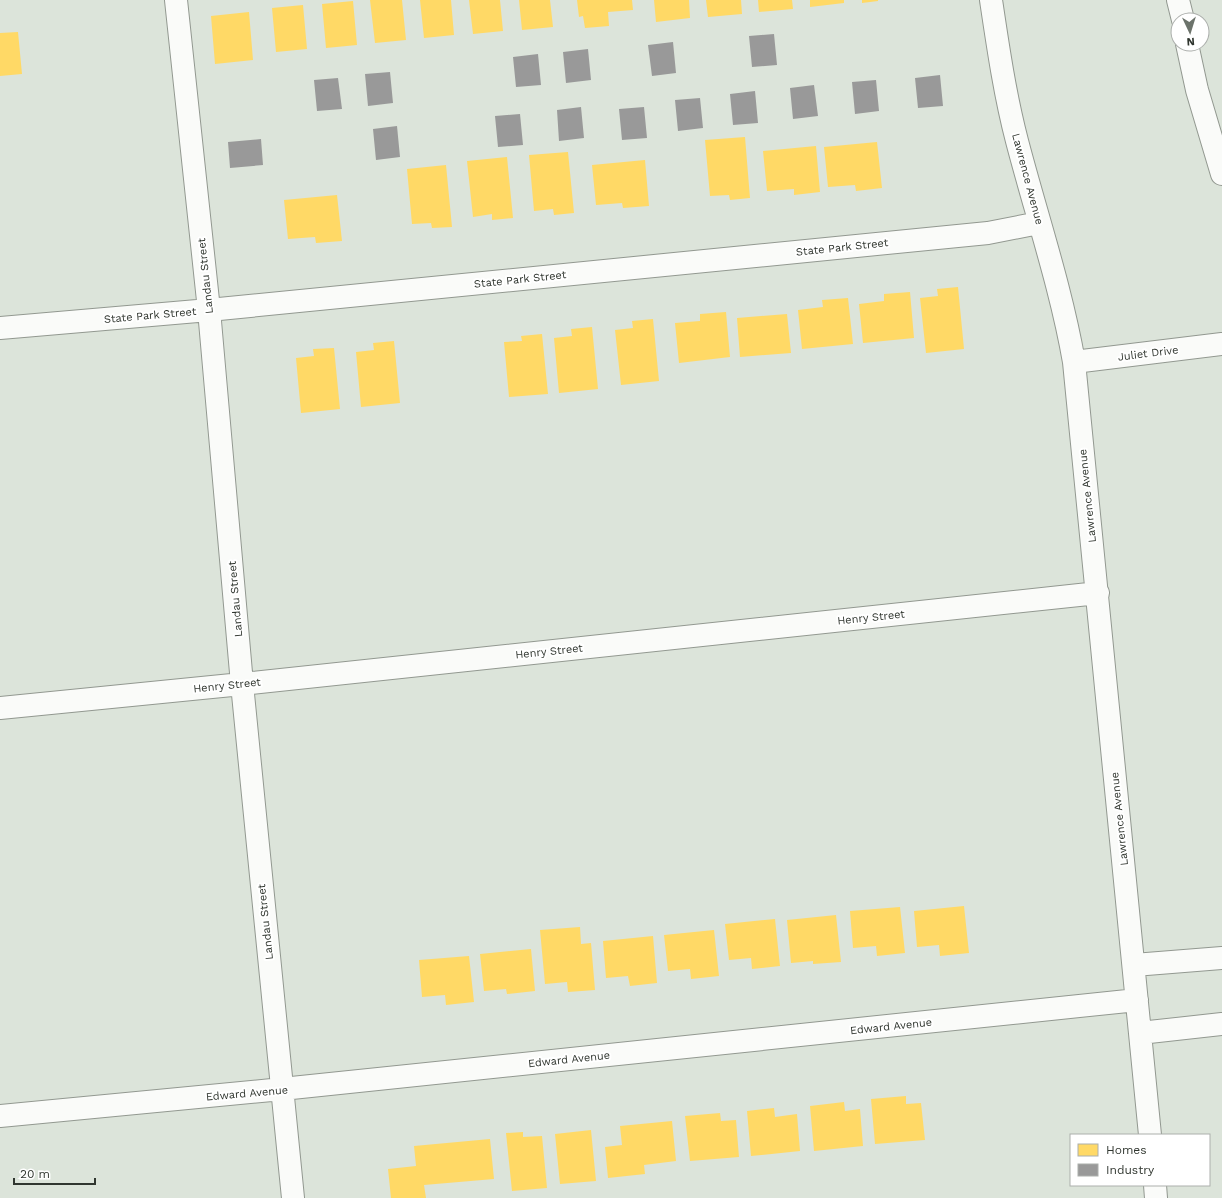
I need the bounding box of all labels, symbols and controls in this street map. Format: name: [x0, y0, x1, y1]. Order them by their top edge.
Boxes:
north arrow: [1170, 12, 1210, 52]
text: N: [1186, 35, 1195, 48]
street label: Lawrence Avenue: [1009, 132, 1046, 226]
street label: State Park Street: [795, 236, 889, 259]
street label: Landau Street: [195, 237, 216, 315]
street label: State Park Street: [473, 268, 567, 291]
street label: State Park Street: [103, 305, 197, 326]
street label: Juliet Drive: [1117, 343, 1179, 364]
street label: Lawrence Avenue: [1076, 448, 1099, 543]
street label: Landau Street: [226, 560, 245, 638]
street label: Henry Street: [837, 607, 906, 628]
street label: Henry Street: [515, 641, 584, 662]
street label: Henry Street: [193, 675, 262, 696]
street label: Lawrence Avenue: [1108, 771, 1131, 866]
street label: Landau Street: [255, 883, 276, 961]
street label: Edward Avenue: [849, 1016, 933, 1037]
street label: Edward Avenue: [527, 1049, 611, 1070]
street label: Edward Avenue: [205, 1083, 289, 1104]
legend: [1070, 1134, 1210, 1186]
text: Homes: [1106, 1143, 1147, 1157]
scale bar: [14, 1160, 95, 1186]
text: Industry: [1106, 1163, 1155, 1177]
text: 20 m: [20, 1167, 50, 1181]

